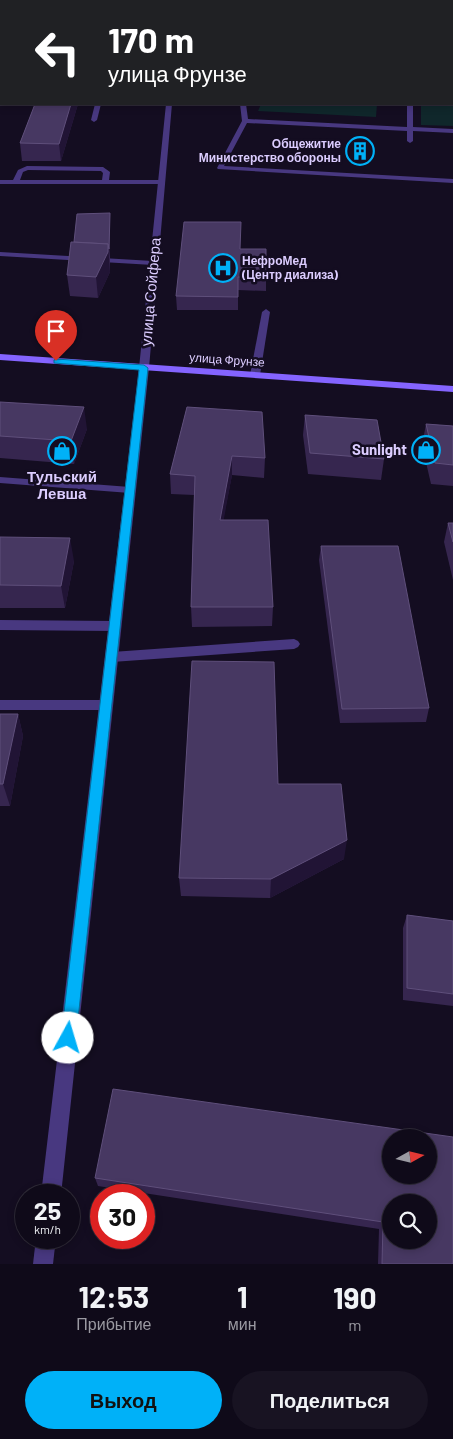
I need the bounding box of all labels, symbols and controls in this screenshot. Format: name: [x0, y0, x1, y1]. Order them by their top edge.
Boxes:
text: 170 m: [108, 18, 194, 60]
icon: left: [25, 20, 90, 85]
text: улица Фрунзе: [108, 60, 247, 86]
place label: Общежитие Министерство обороны: [199, 136, 341, 165]
building icon: Общежитие Министерство обороны: [345, 136, 375, 166]
street label: улица Сойфера: [136, 236, 164, 347]
hospital icon: НефроМед (Центр диализа): [208, 253, 238, 283]
place label: НефроМед (Центр диализа): [241, 253, 339, 282]
pin: [35, 310, 77, 361]
icon: arrive: [42, 317, 70, 345]
street label: улица Фрунзе: [189, 349, 266, 370]
shop icon: Sunlight: [411, 435, 441, 465]
shop icon: Тульский Левша: [47, 436, 77, 466]
place label: Sunlight: [352, 440, 407, 458]
place label: Тульский Левша: [27, 467, 97, 502]
position arrow: [41, 1011, 93, 1063]
north arrow: [382, 1129, 438, 1184]
map controls: [382, 1129, 437, 1249]
speed limit sign: 30: [90, 1184, 155, 1249]
button: search: [382, 1194, 437, 1249]
text: 25: [34, 1195, 61, 1225]
text: km/h: [34, 1222, 61, 1236]
text: 12:53: [79, 1278, 149, 1314]
text: 1: [237, 1278, 248, 1314]
text: 190: [333, 1279, 377, 1315]
text: Прибытие: [76, 1314, 152, 1333]
text: мин: [228, 1314, 257, 1333]
text: m: [348, 1315, 361, 1334]
button: Выход: [25, 1371, 222, 1429]
button: Поделиться: [232, 1371, 428, 1429]

